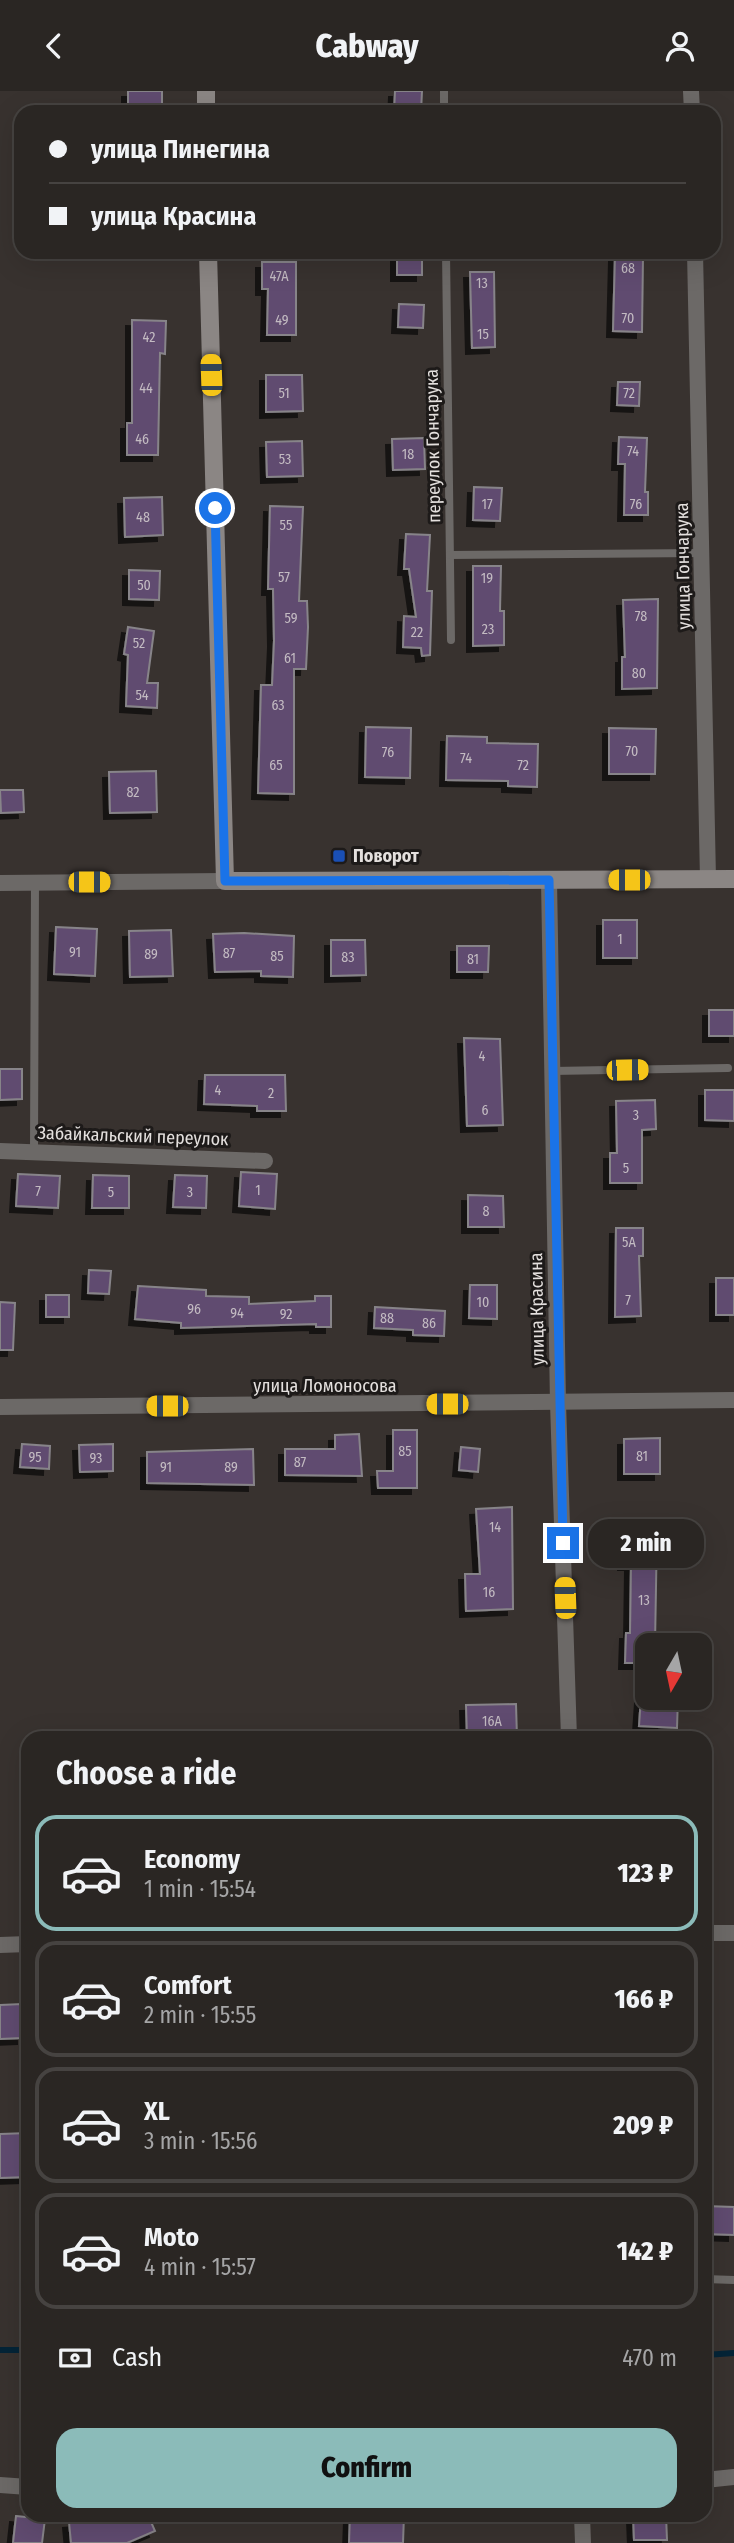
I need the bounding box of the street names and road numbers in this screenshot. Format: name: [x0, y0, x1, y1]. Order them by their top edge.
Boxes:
street label: переулок Гончарука: [421, 369, 445, 523]
street label: улица Гончарука: [671, 502, 695, 630]
street label: Забайкальский переулок: [37, 1122, 229, 1150]
street label: улица Красина: [525, 1252, 549, 1366]
street label: улица Ломоносова: [253, 1375, 397, 1397]

